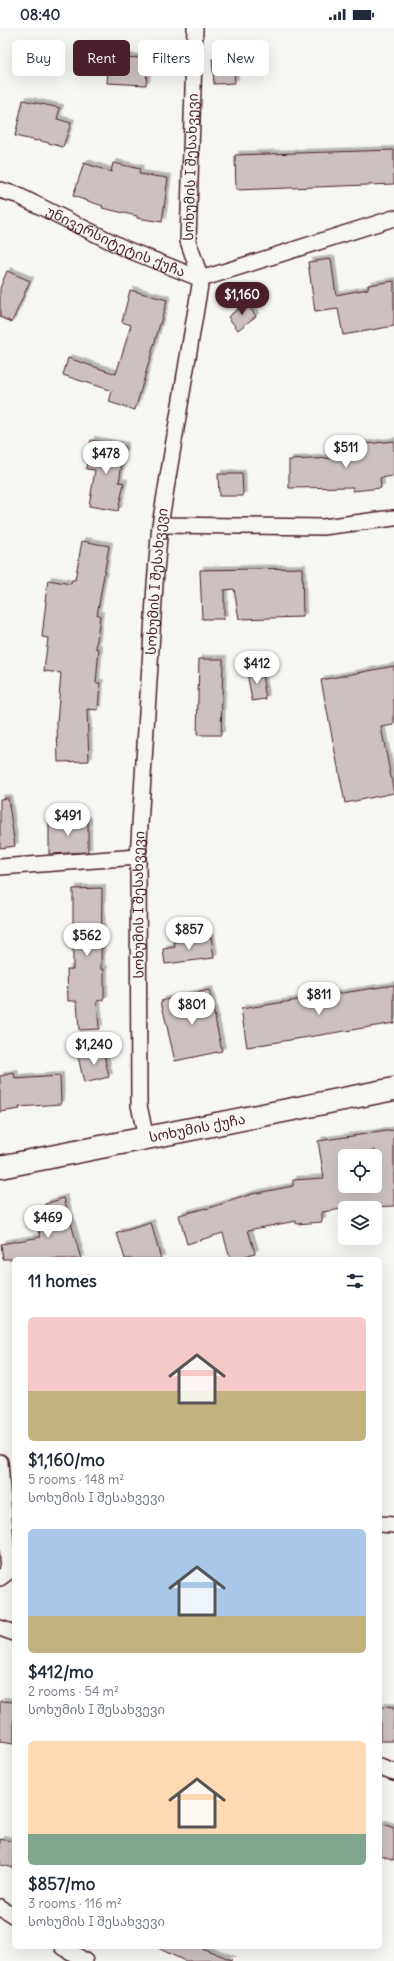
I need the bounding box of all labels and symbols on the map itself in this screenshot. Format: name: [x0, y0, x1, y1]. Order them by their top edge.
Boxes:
street label: სოხუმის I შესახვევი: [179, 93, 202, 241]
street label: უნივერსიტეტის ქუჩა: [43, 202, 188, 281]
pin: $1,160: [209, 282, 275, 316]
pin: $511: [322, 435, 370, 469]
pin: $478: [82, 441, 130, 475]
street label: სოხუმის I შესახვევი: [142, 506, 172, 655]
pin: $412: [233, 651, 281, 685]
pin: $491: [44, 803, 92, 837]
street label: სოხუმის I შესახვევი: [129, 830, 149, 979]
pin: $857: [165, 917, 213, 951]
pin: $562: [63, 923, 111, 957]
pin: $811: [295, 982, 343, 1016]
pin: $801: [168, 992, 216, 1026]
pin: $1,240: [61, 1032, 127, 1066]
street label: სოხუმის ქუჩა: [148, 1110, 247, 1146]
pin: $469: [24, 1205, 72, 1239]

